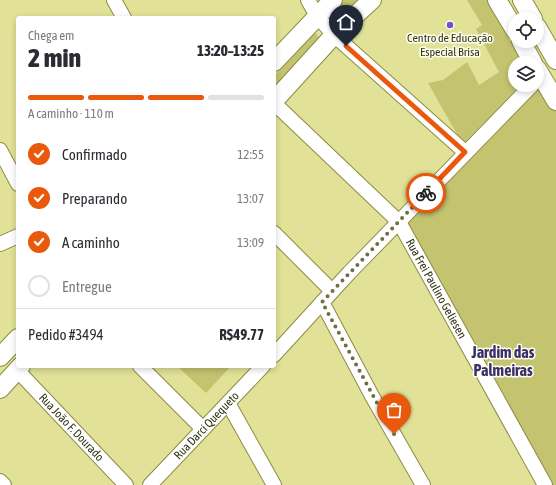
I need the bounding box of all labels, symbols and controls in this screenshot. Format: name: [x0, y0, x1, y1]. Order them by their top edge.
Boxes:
pin: [329, 5, 363, 46]
icon: home: [335, 11, 357, 33]
map controls: [508, 12, 544, 92]
button: locate: [508, 12, 544, 48]
marker: Centro de Educação Especial Brisa: [445, 20, 455, 30]
text: Chega em: [28, 28, 74, 43]
place label: Centro de Educação Especial Brisa: [407, 31, 493, 59]
text: 13:20–13:25: [197, 42, 264, 59]
text: 2 min: [28, 43, 81, 73]
button: layers: [508, 56, 544, 92]
text: A caminho · 110 m: [28, 106, 114, 121]
icon: check: [28, 143, 50, 165]
text: Confirmado: [62, 146, 127, 163]
text: 12:55: [237, 147, 264, 162]
courier: [406, 173, 446, 213]
icon: bike: [415, 182, 437, 204]
icon: check: [28, 187, 50, 209]
text: Preparando: [62, 190, 127, 207]
text: 13:07: [237, 191, 264, 206]
icon: check: [28, 231, 50, 253]
text: A caminho: [62, 234, 120, 251]
text: 13:09: [237, 235, 264, 250]
street label: Rua Frei Paulino Geliesen: [403, 236, 469, 341]
text: Entregue: [62, 278, 112, 295]
text: Pedido #3494: [28, 326, 104, 343]
text: R$49.77: [219, 326, 264, 343]
district label: Jardim das Palmeiras: [471, 343, 535, 379]
street label: Rua Darci Quequeto: [171, 389, 242, 462]
street label: Rua João F. Dourado: [36, 391, 107, 464]
pin: [377, 393, 411, 434]
icon: bag: [383, 399, 405, 421]

